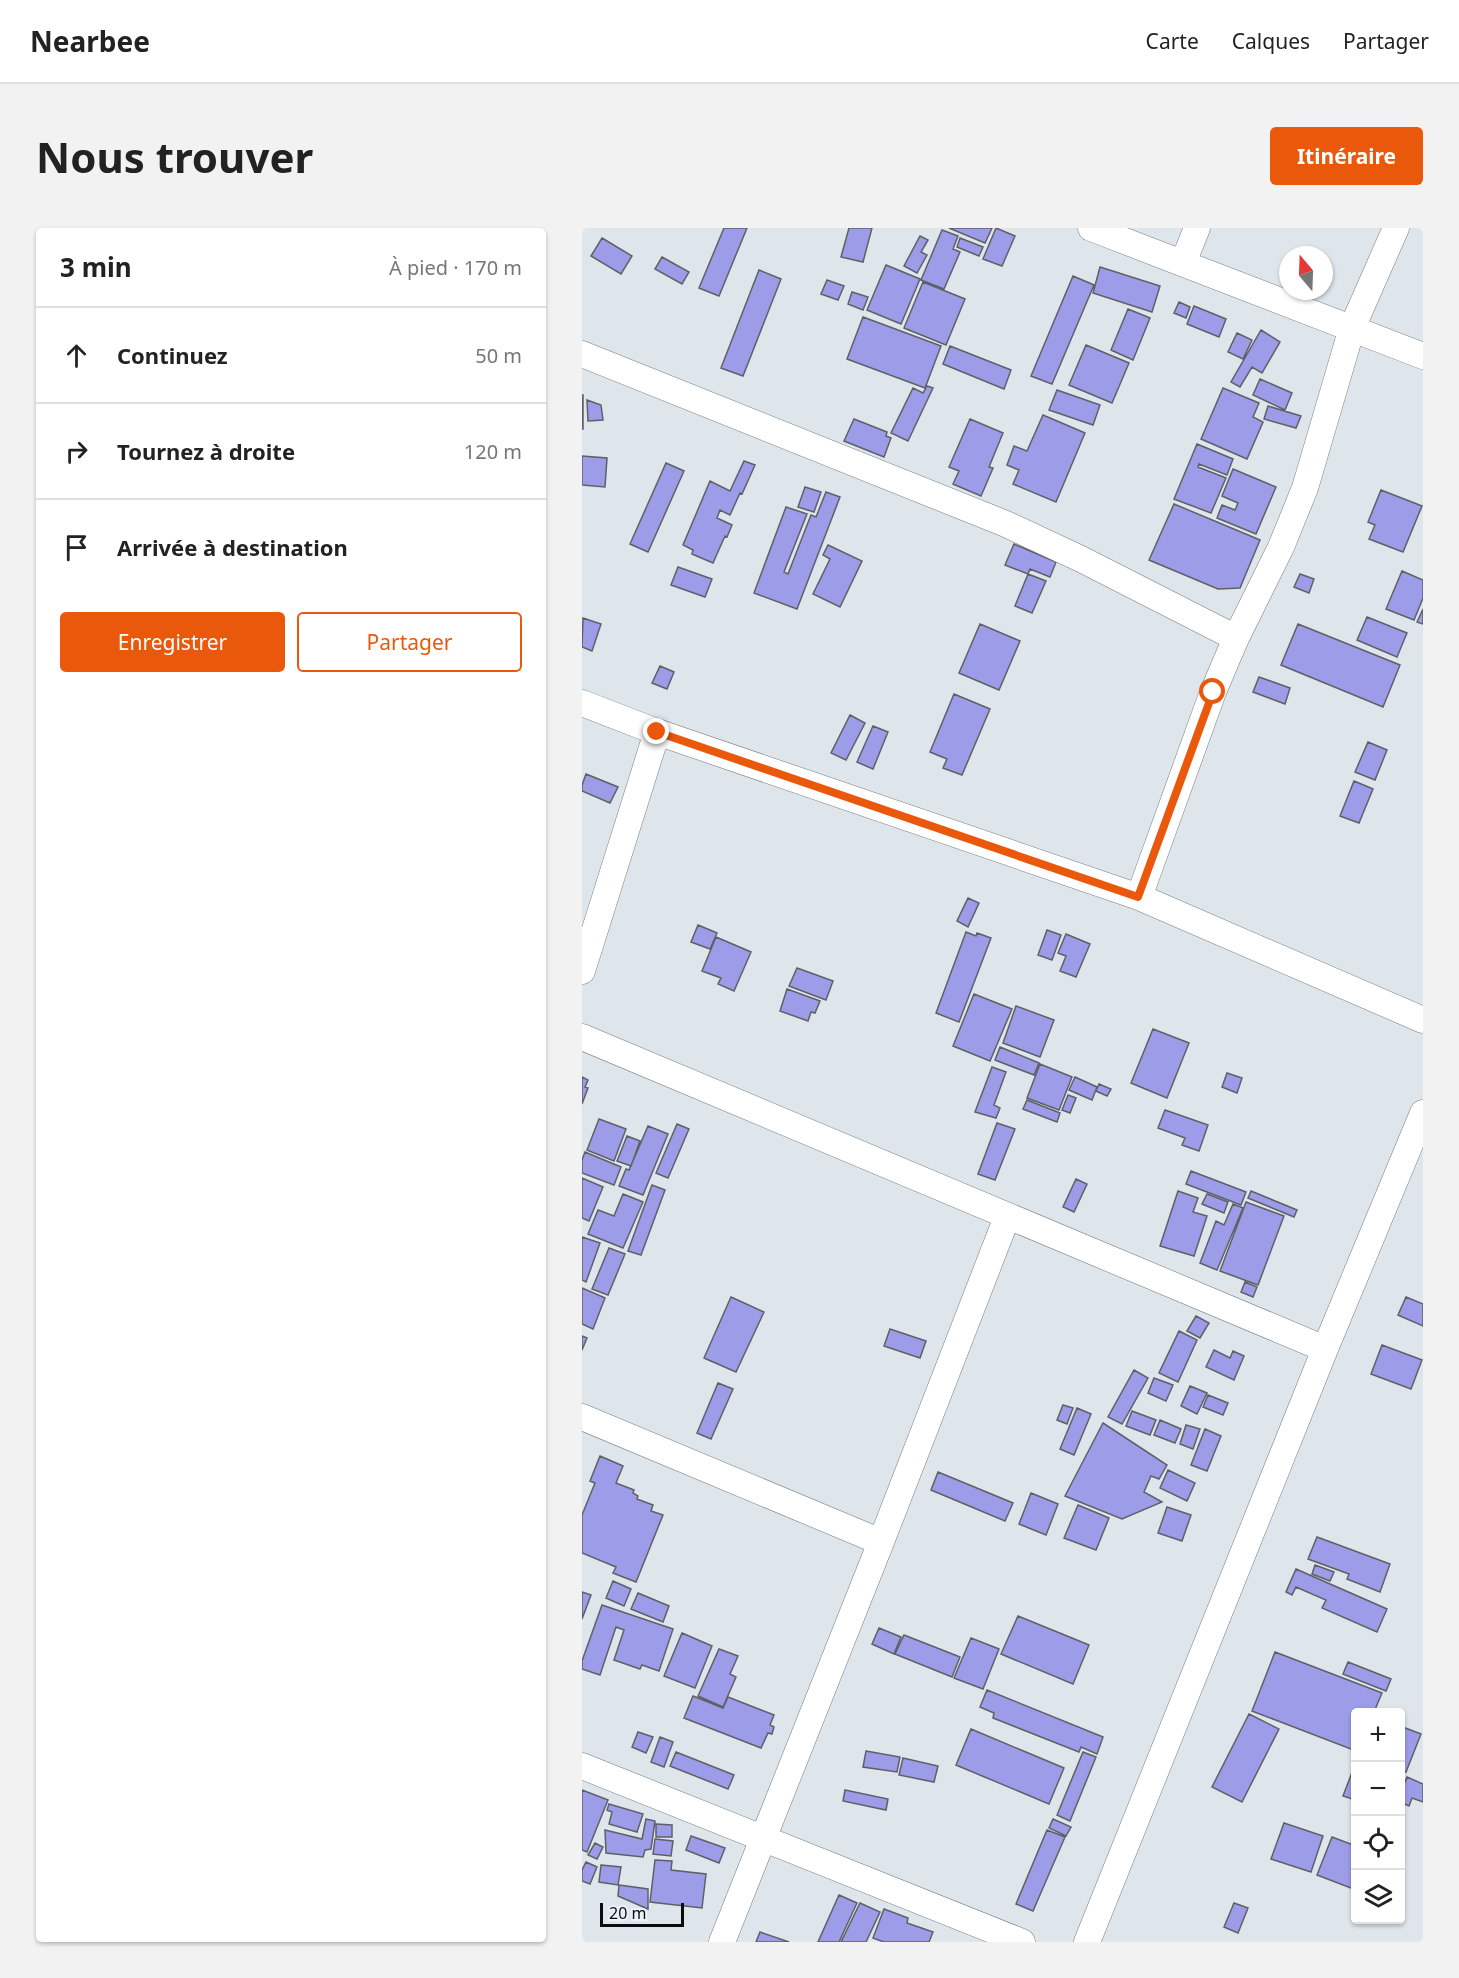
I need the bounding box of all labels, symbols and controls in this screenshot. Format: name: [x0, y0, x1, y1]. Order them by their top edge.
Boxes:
text: Nearbee: [30, 22, 150, 60]
text: Carte: [1146, 27, 1199, 55]
text: Calques: [1232, 27, 1310, 55]
text: Partager: [1343, 27, 1429, 55]
button: Itinéraire: [1270, 127, 1423, 185]
text: Nous trouver: [36, 128, 313, 185]
north arrow: [1279, 246, 1333, 300]
text: 3 min: [60, 249, 132, 285]
text: À pied · 170 m: [389, 254, 522, 281]
icon: ahead: [60, 339, 93, 372]
text: Continuez: [117, 340, 228, 370]
text: 50 m: [475, 342, 522, 369]
icon: right: [60, 435, 93, 468]
text: Tournez à droite: [117, 436, 295, 466]
text: 120 m: [464, 438, 522, 465]
icon: arrive: [60, 531, 93, 564]
text: Arrivée à destination: [117, 532, 348, 562]
button: Enregistrer: [60, 612, 285, 672]
button: Partager: [297, 612, 522, 672]
route start: [1199, 678, 1225, 704]
route end: [643, 718, 669, 744]
map controls: [1351, 1708, 1405, 1924]
button: +: [1351, 1708, 1405, 1762]
button: −: [1351, 1762, 1405, 1816]
button: locate: [1351, 1816, 1405, 1870]
button: layers: [1351, 1870, 1405, 1924]
scale bar: [600, 1900, 684, 1928]
text: 20 m: [609, 1902, 646, 1924]

